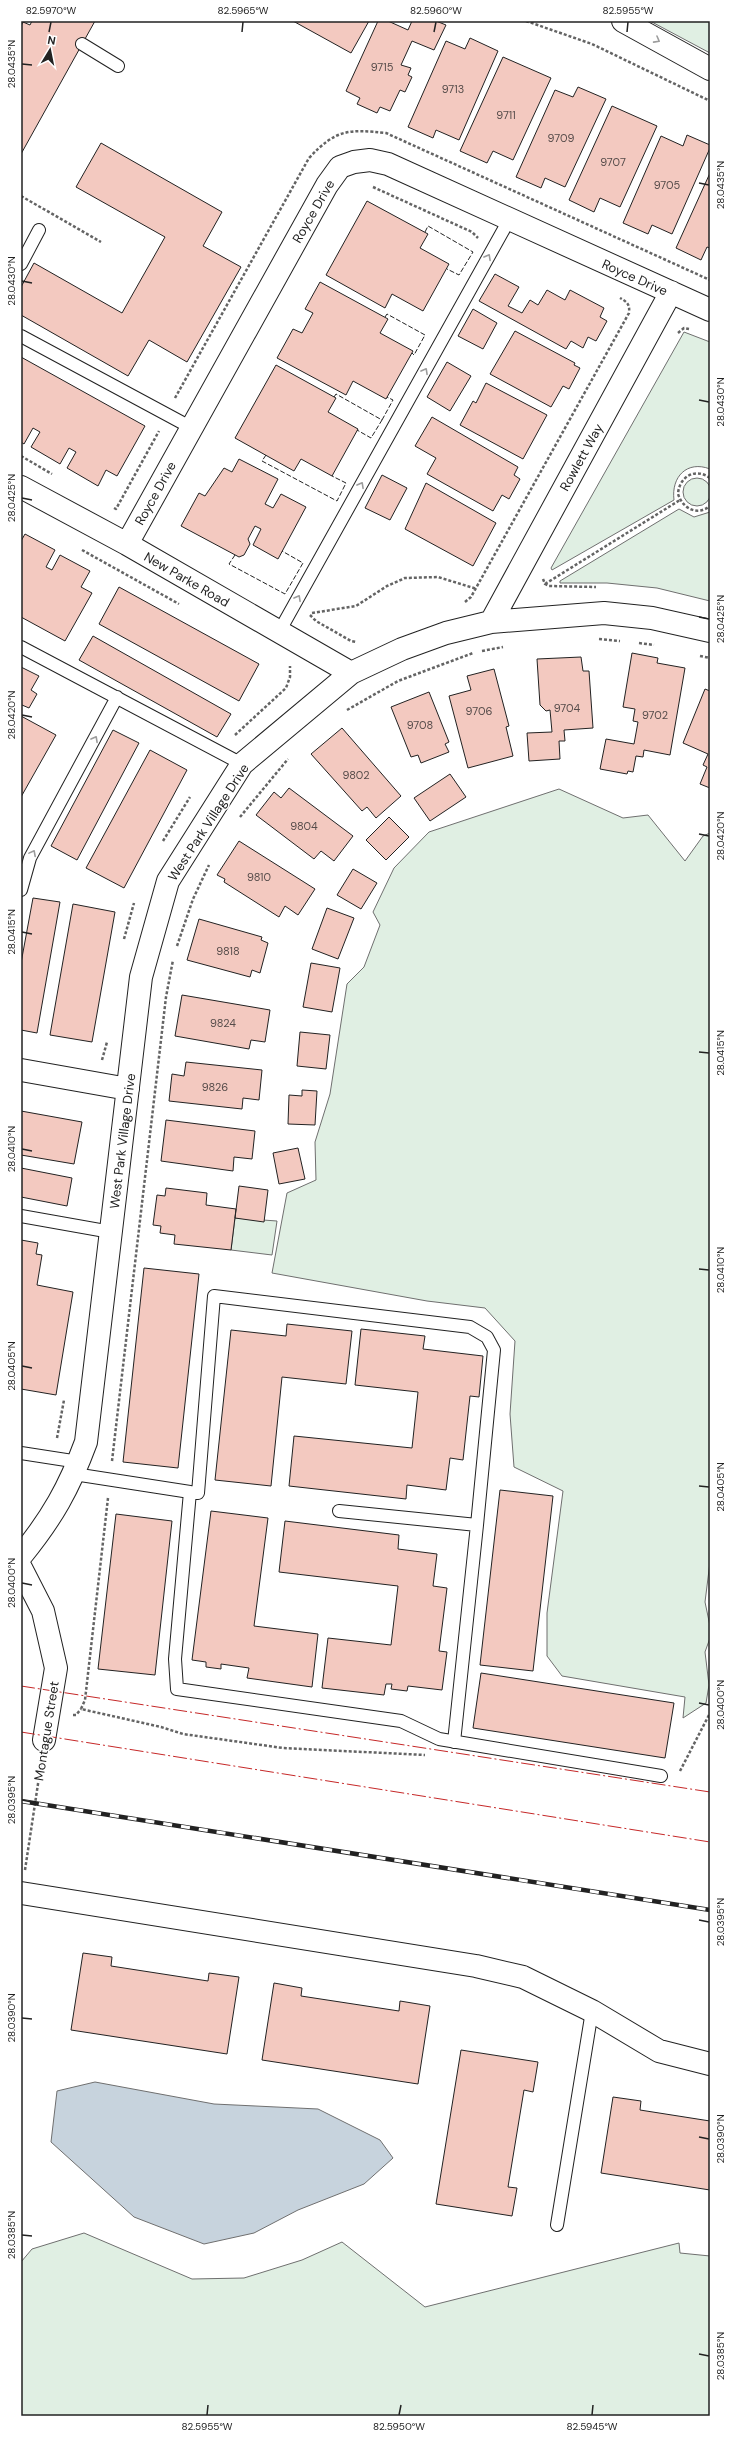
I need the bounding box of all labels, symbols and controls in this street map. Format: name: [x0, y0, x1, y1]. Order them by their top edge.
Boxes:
text: 82.5970°W: [26, 4, 77, 17]
text: 82.5965°W: [217, 4, 269, 17]
text: 82.5960°W: [410, 4, 462, 17]
text: 82.5955°W: [602, 4, 654, 17]
north arrow: [30, 30, 70, 70]
text: N: [47, 33, 57, 48]
one-way arrow: [653, 35, 660, 43]
text: 28.0435°N: [5, 40, 18, 88]
house number: 9715: [371, 60, 394, 74]
house number: 9713: [442, 82, 464, 96]
house number: 9711: [496, 108, 516, 122]
house number: 9709: [548, 131, 574, 145]
house number: 9707: [600, 155, 626, 169]
text: 28.0435°N: [714, 161, 727, 209]
street label: Royce Drive: [289, 177, 338, 246]
house number: 9705: [654, 178, 681, 192]
one-way arrow: [483, 254, 490, 262]
street label: Royce Drive: [599, 255, 670, 299]
text: 28.0430°N: [5, 256, 18, 306]
one-way arrow: [420, 368, 427, 375]
text: 28.0430°N: [714, 377, 727, 427]
street label: Rowlett Way: [556, 421, 607, 494]
street label: Royce Drive: [131, 458, 180, 528]
text: 28.0425°N: [5, 474, 18, 522]
one-way arrow: [357, 481, 364, 489]
street label: New Parke Road: [141, 548, 232, 611]
one-way arrow: [294, 595, 301, 602]
text: 28.0425°N: [714, 595, 727, 643]
text: 28.0420°N: [5, 690, 18, 740]
house number: 9704: [554, 701, 581, 715]
house number: 9706: [466, 704, 492, 718]
house number: 9702: [642, 708, 668, 722]
house number: 9708: [407, 718, 433, 732]
one-way arrow: [90, 735, 97, 743]
street label: West Park Village Drive: [164, 760, 253, 884]
house number: 9802: [342, 768, 370, 782]
text: 28.0420°N: [714, 811, 727, 861]
house number: 9804: [290, 819, 318, 833]
one-way arrow: [28, 850, 35, 857]
house number: 9810: [247, 870, 271, 884]
text: 28.0415°N: [5, 909, 18, 955]
house number: 9818: [216, 944, 240, 958]
house number: 9824: [210, 1016, 236, 1030]
text: 28.0415°N: [714, 1030, 727, 1076]
street label: West Park Village Drive: [106, 1072, 139, 1210]
house number: 9826: [202, 1080, 228, 1094]
text: 28.0410°N: [5, 1126, 18, 1172]
text: 28.0410°N: [714, 1247, 727, 1293]
text: 28.0405°N: [5, 1341, 18, 1391]
text: 28.0405°N: [714, 1462, 727, 1512]
text: 28.0400°N: [5, 1558, 18, 1608]
street label: Montague Street: [30, 1680, 63, 1782]
text: 28.0400°N: [714, 1680, 727, 1730]
text: 28.0395°N: [5, 1776, 18, 1824]
text: 28.0395°N: [714, 1898, 727, 1946]
text: 28.0390°N: [5, 1993, 18, 2043]
text: 28.0390°N: [714, 2114, 727, 2164]
text: 28.0385°N: [5, 2211, 18, 2259]
text: 28.0385°N: [714, 2332, 727, 2380]
text: 82.5955°W: [181, 2420, 233, 2433]
text: 82.5950°W: [373, 2420, 425, 2433]
text: 82.5945°W: [566, 2420, 618, 2433]

